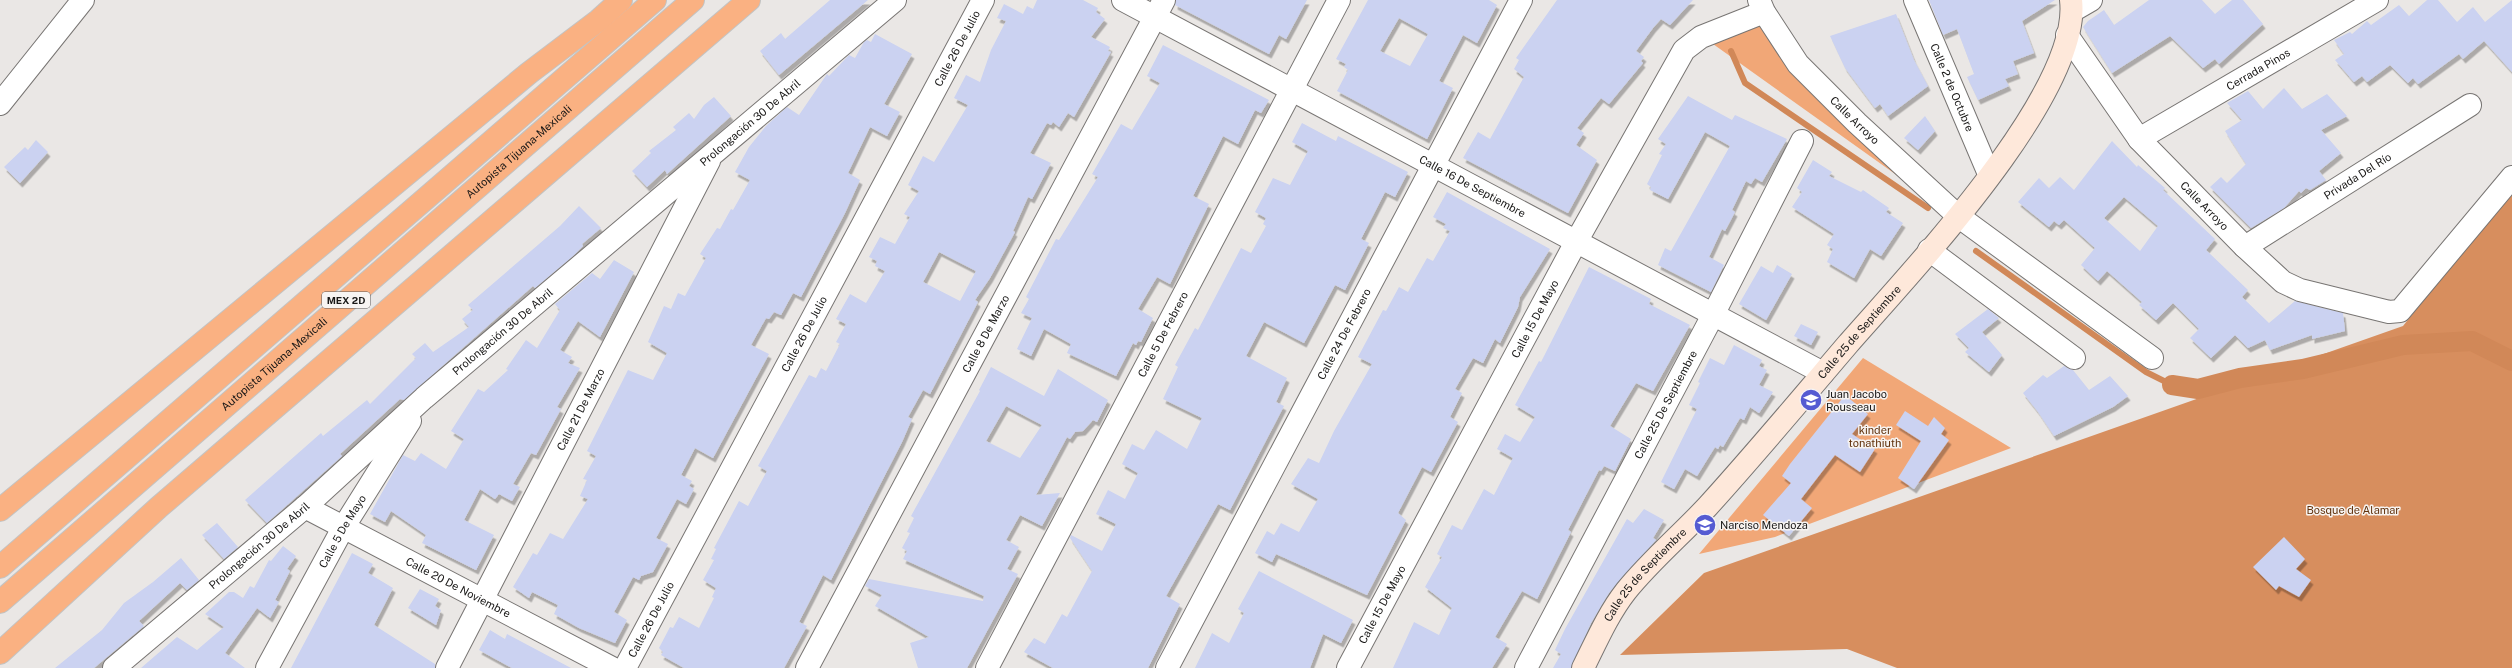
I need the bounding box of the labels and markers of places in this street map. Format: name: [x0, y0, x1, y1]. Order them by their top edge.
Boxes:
school or university icon: Juan Jacobo Rousseau: [1798, 387, 1824, 413]
place label: Juan Jacobo Rousseau: [1826, 388, 1887, 413]
school or university icon: Narciso Mendoza: [1692, 512, 1718, 538]
place label: Narciso Mendoza: [1720, 519, 1808, 531]

